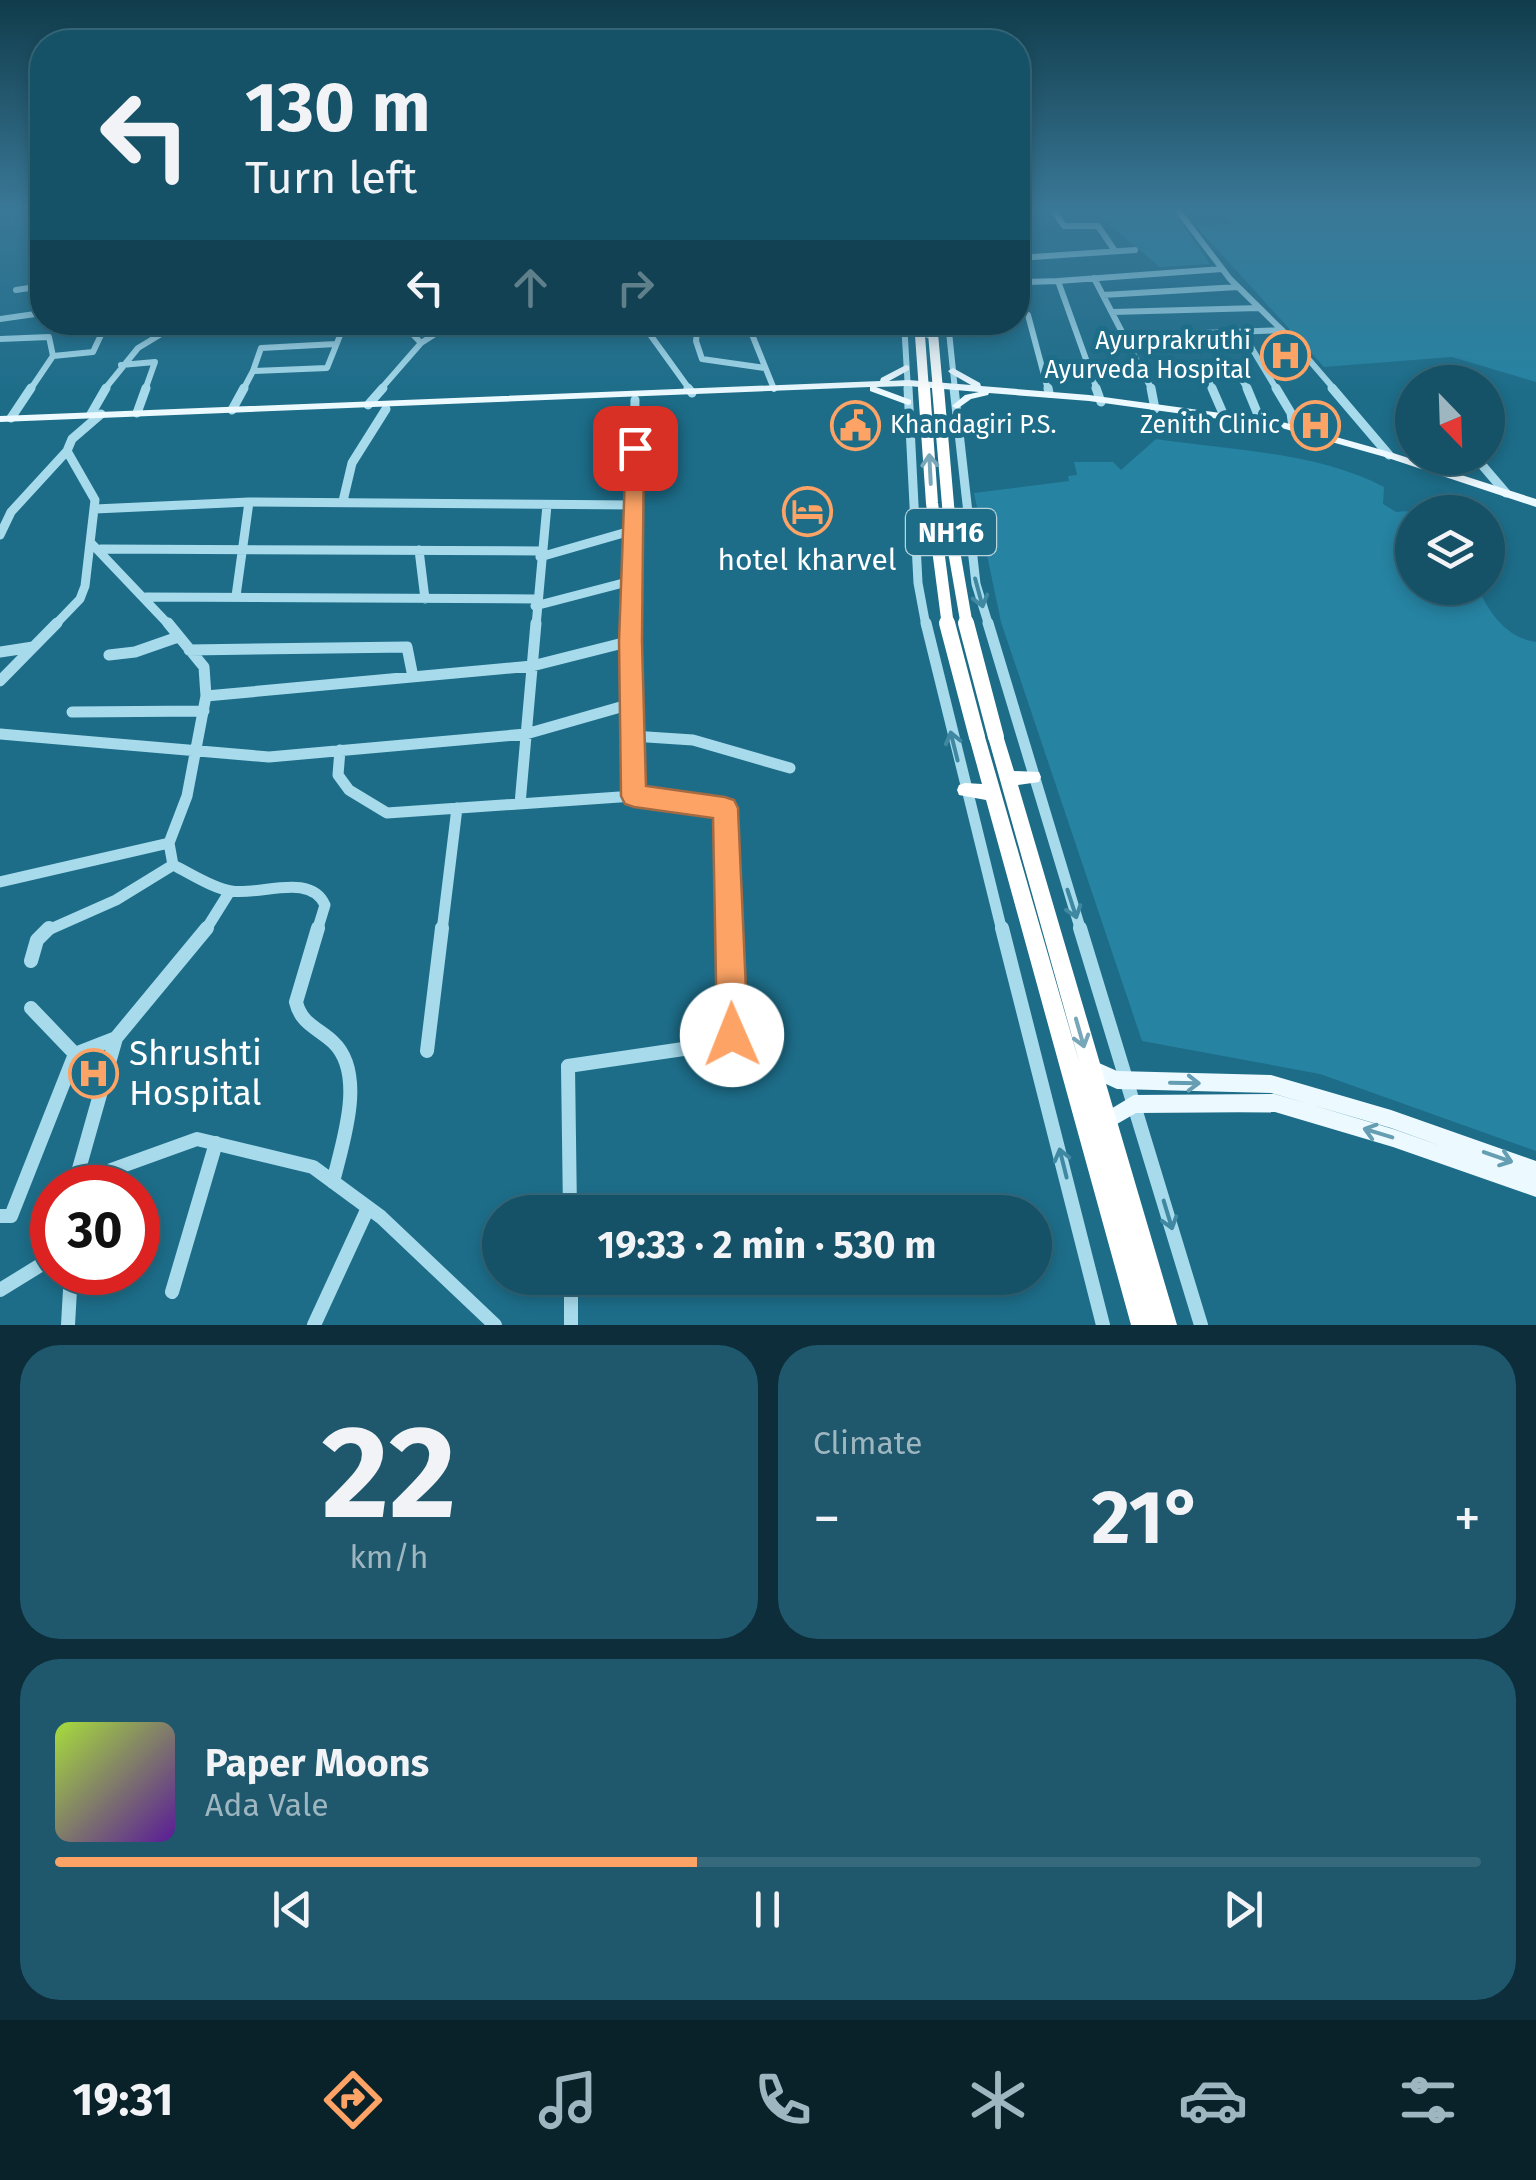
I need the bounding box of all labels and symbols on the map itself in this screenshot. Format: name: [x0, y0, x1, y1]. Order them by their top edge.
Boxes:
place label: Ayurprakruthi Ayurveda Hospital: [1044, 326, 1251, 385]
hospital icon: Ayurprakruthi Ayurveda Hospital: [1260, 329, 1312, 381]
north arrow: [1395, 365, 1505, 475]
public building icon: Khandagiri P.S.: [829, 399, 881, 451]
hospital icon: Zenith Clinic: [1289, 399, 1341, 451]
pin: [593, 406, 678, 491]
place label: Khandagiri P.S.: [890, 410, 1056, 440]
place label: Zenith Clinic: [1140, 410, 1280, 440]
one-way arrow: [920, 454, 939, 486]
hotel icon: hotel kharvel: [781, 485, 833, 537]
road number: NH16: [906, 509, 996, 555]
place label: hotel kharvel: [717, 542, 897, 578]
one-way arrow: [970, 577, 989, 608]
one-way arrow: [944, 731, 963, 762]
one-way arrow: [1064, 888, 1082, 920]
position arrow: [680, 983, 784, 1087]
one-way arrow: [1071, 1017, 1090, 1048]
place label: Shrushti Hospital: [129, 1032, 262, 1114]
hospital icon: Shrushti Hospital: [68, 1047, 120, 1099]
one-way arrow: [1168, 1074, 1200, 1092]
one-way arrow: [1363, 1123, 1394, 1141]
one-way arrow: [1052, 1148, 1071, 1179]
one-way arrow: [1482, 1149, 1514, 1167]
speed limit sign: 30: [30, 1165, 160, 1295]
one-way arrow: [1160, 1198, 1178, 1230]

